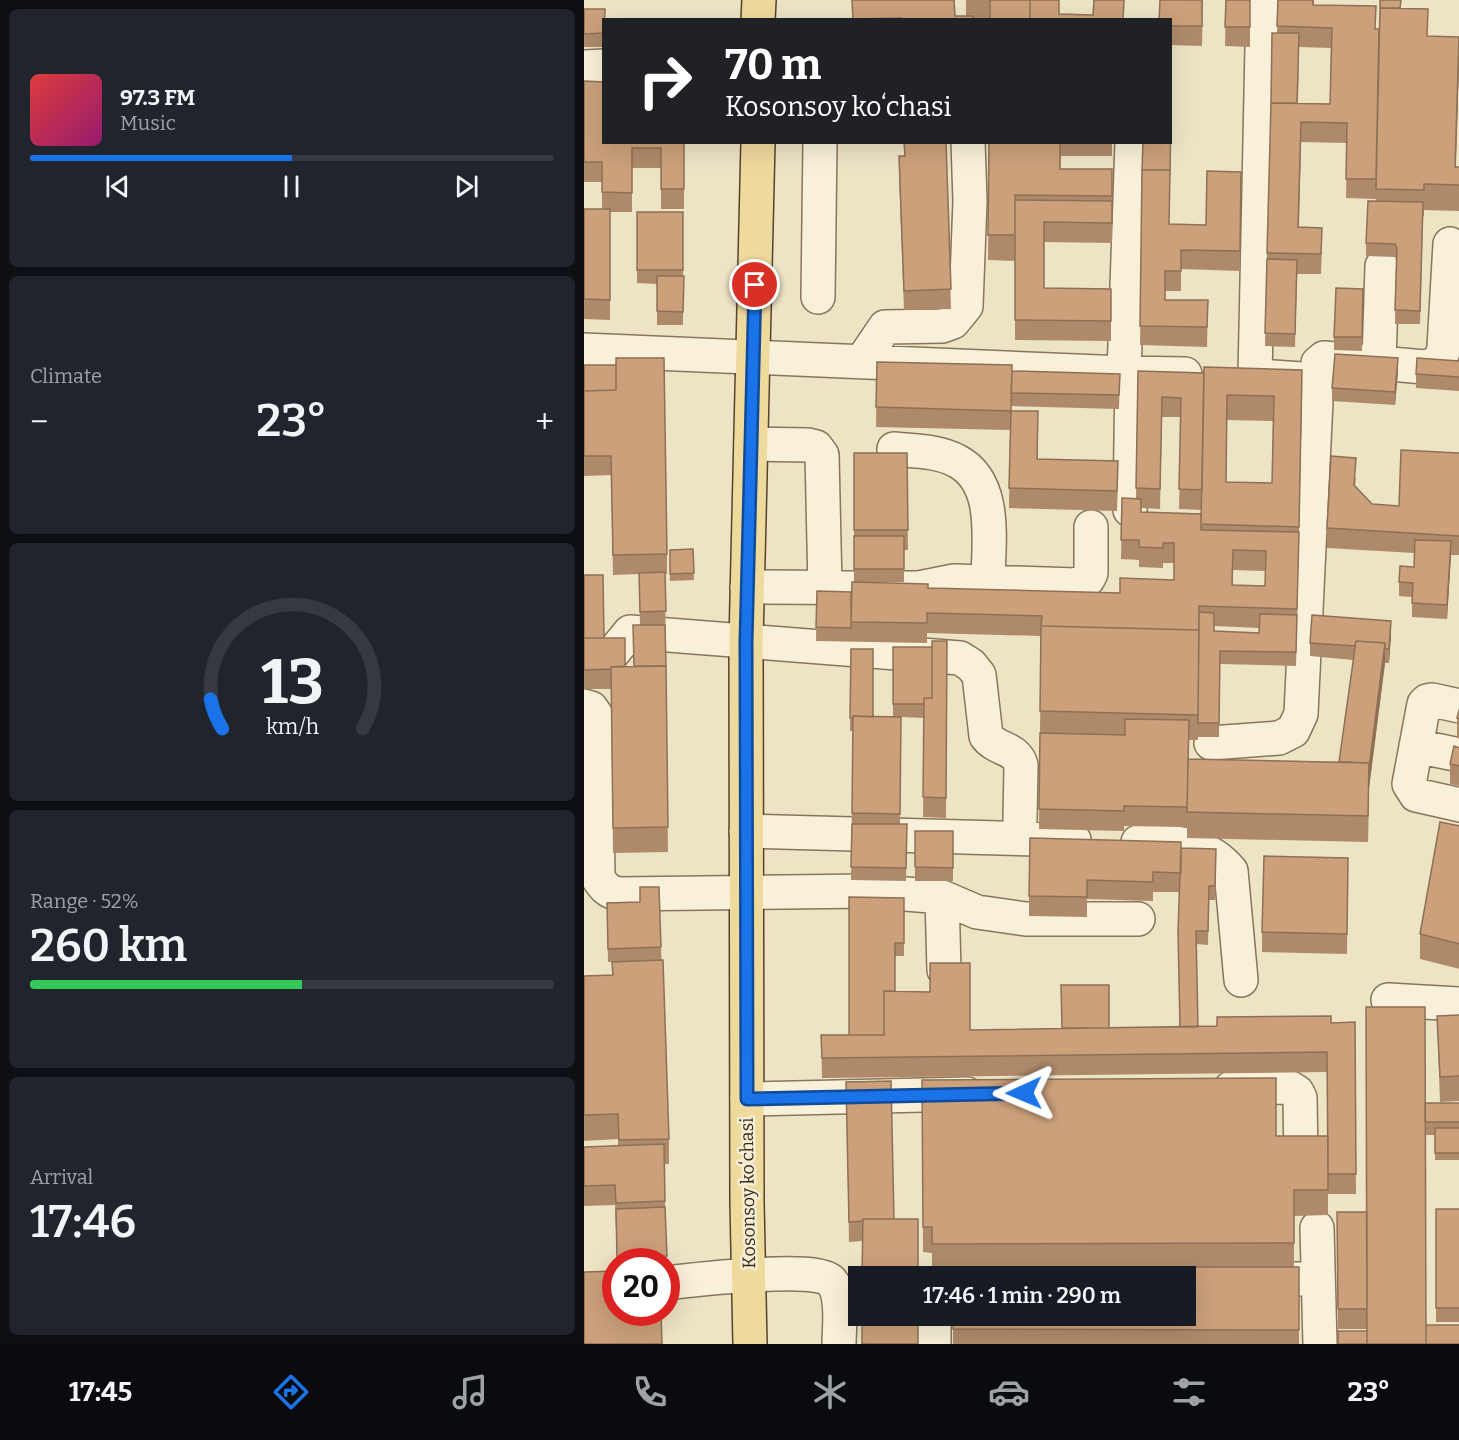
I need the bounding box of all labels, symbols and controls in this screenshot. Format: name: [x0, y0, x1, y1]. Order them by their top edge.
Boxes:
text: 70 m: [725, 40, 821, 90]
icon: right: [626, 42, 704, 120]
text: 97.3 FM: [120, 84, 195, 111]
text: Kosonsoy koʻchasi: [725, 91, 952, 123]
text: Music: [120, 111, 176, 135]
icon: previous: [101, 170, 134, 203]
icon: pause: [275, 170, 308, 203]
icon: next: [450, 170, 483, 203]
pin: [729, 259, 780, 310]
icon: arrive: [738, 268, 771, 301]
text: Climate: [30, 364, 102, 388]
text: 23°: [256, 394, 327, 448]
text: −: [30, 402, 48, 442]
text: +: [535, 402, 554, 442]
text: 13: [261, 645, 323, 720]
text: km/h: [265, 714, 319, 740]
text: Range · 52%: [30, 889, 139, 913]
text: 260 km: [30, 919, 187, 973]
position arrow: [992, 1061, 1056, 1125]
street label: Kosonsoy koʻchasi: [736, 1117, 760, 1269]
text: Arrival: [30, 1165, 93, 1189]
text: 17:46: [30, 1195, 136, 1249]
speed limit sign: 20: [602, 1248, 680, 1326]
text: 17:46 · 1 min · 290 m: [923, 1282, 1121, 1309]
icon: directions: [270, 1371, 312, 1413]
icon: music: [449, 1371, 491, 1413]
icon: phone: [629, 1371, 671, 1413]
icon: climate: [809, 1371, 851, 1413]
icon: car: [988, 1371, 1030, 1413]
icon: filters: [1168, 1371, 1210, 1413]
text: 17:45: [69, 1376, 132, 1408]
text: 23°: [1348, 1376, 1390, 1408]

